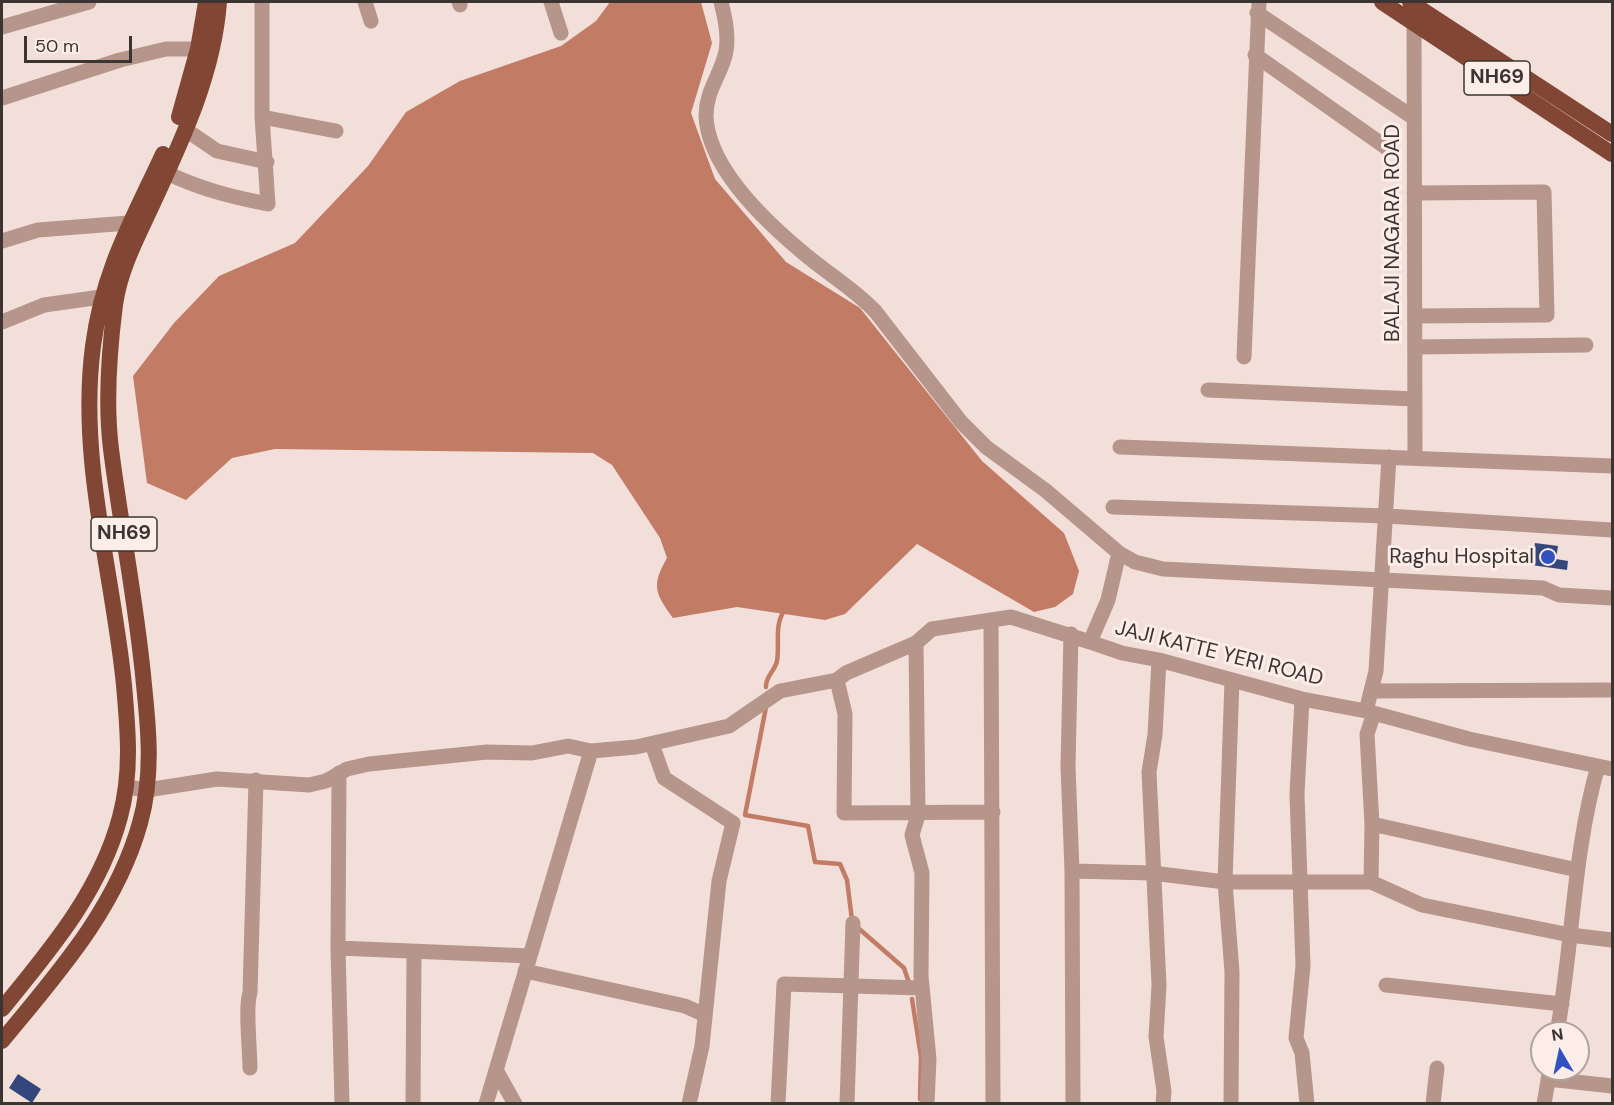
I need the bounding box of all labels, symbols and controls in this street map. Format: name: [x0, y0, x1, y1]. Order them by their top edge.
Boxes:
scale bar: [27, 24, 135, 62]
text: 50 m: [35, 34, 79, 58]
road number: NH69: [1464, 61, 1530, 95]
street label: BALAJI NAGARA ROAD: [1380, 124, 1406, 342]
road number: NH69: [91, 517, 157, 551]
place label: Raghu Hospital: [1389, 544, 1534, 570]
marker: Raghu Hospital: [1539, 548, 1557, 566]
street label: JAJI KATTE YERI ROAD: [1112, 616, 1326, 692]
north arrow: [1530, 1021, 1590, 1081]
text: N: [1550, 1023, 1565, 1046]

